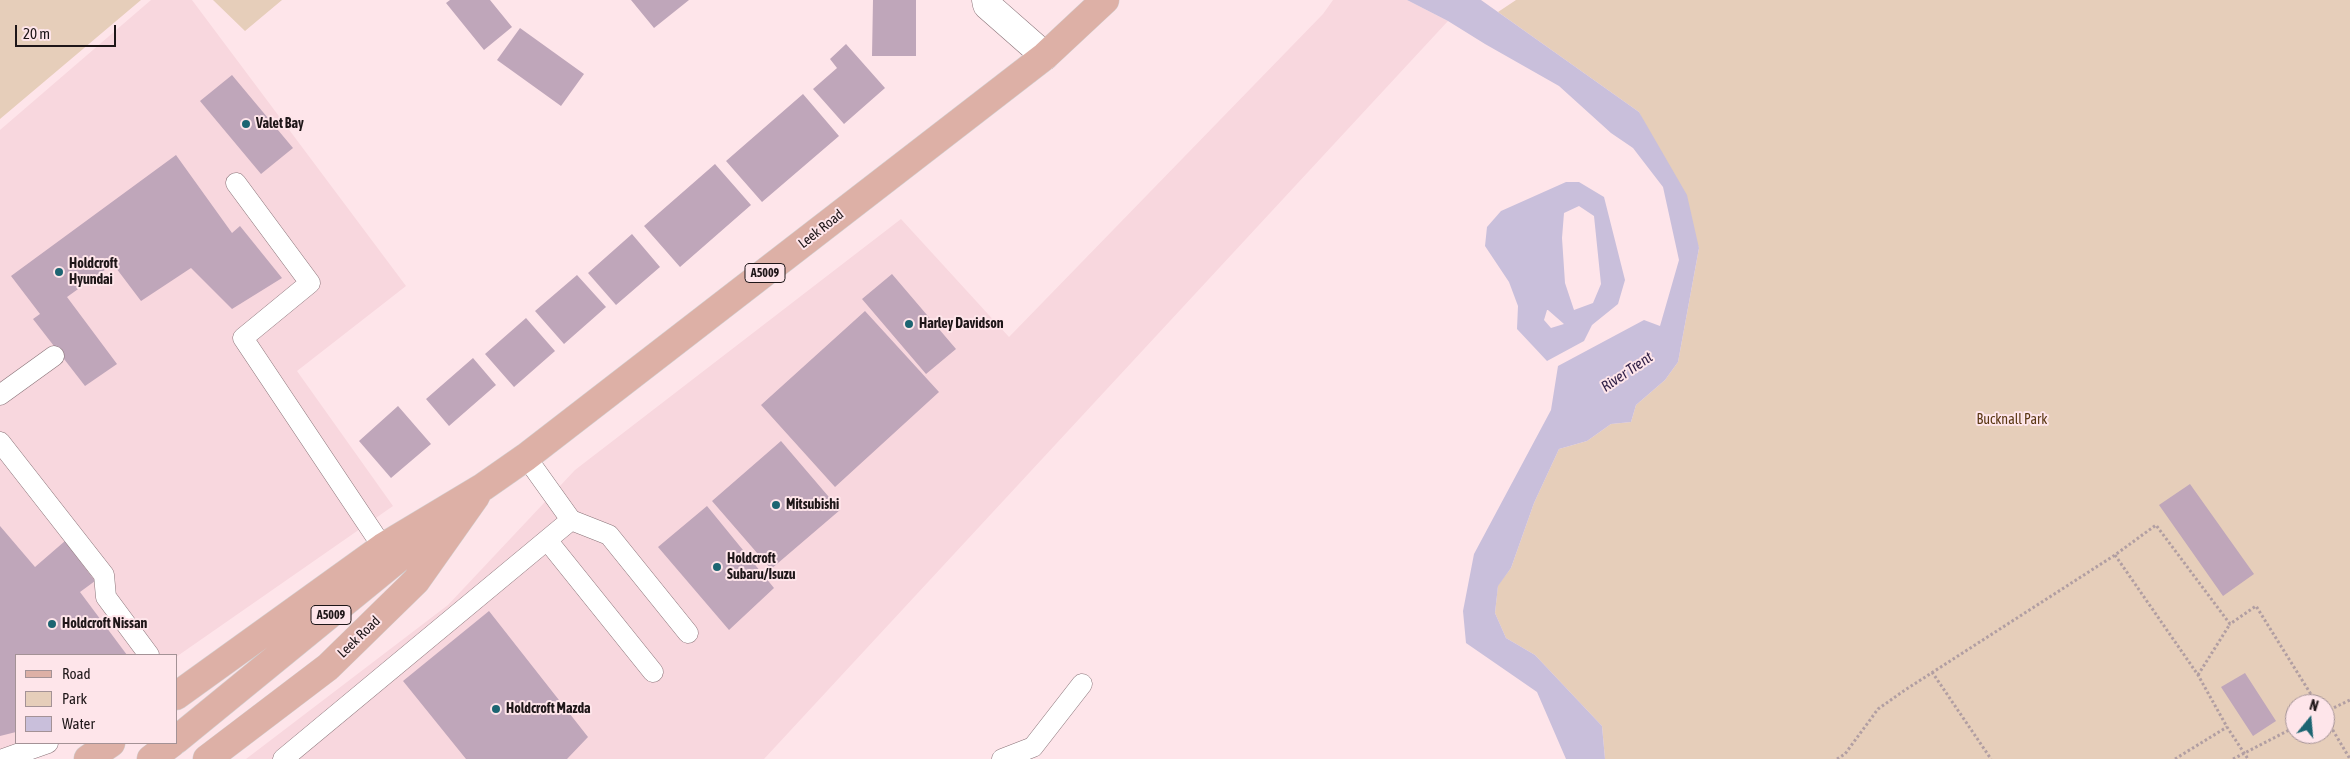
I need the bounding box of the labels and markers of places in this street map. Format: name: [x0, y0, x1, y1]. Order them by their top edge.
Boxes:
place label: Valet Bay: [256, 116, 304, 132]
marker: Valet Bay: [240, 118, 252, 130]
place label: Holdcroft Hyundai: [69, 256, 118, 288]
marker: Holdcroft Hyundai: [53, 266, 65, 278]
place label: Harley Davidson: [919, 316, 1004, 332]
marker: Harley Davidson: [903, 318, 915, 330]
place label: Mitsubishi: [786, 497, 839, 513]
marker: Mitsubishi: [770, 499, 782, 511]
place label: Holdcroft Subaru/Isuzu: [727, 551, 795, 584]
marker: Holdcroft Subaru/Isuzu: [711, 561, 723, 573]
place label: Holdcroft Nissan: [62, 616, 147, 632]
marker: Holdcroft Nissan: [46, 618, 58, 630]
place label: Holdcroft Mazda: [506, 701, 591, 717]
marker: Holdcroft Mazda: [490, 703, 502, 715]

